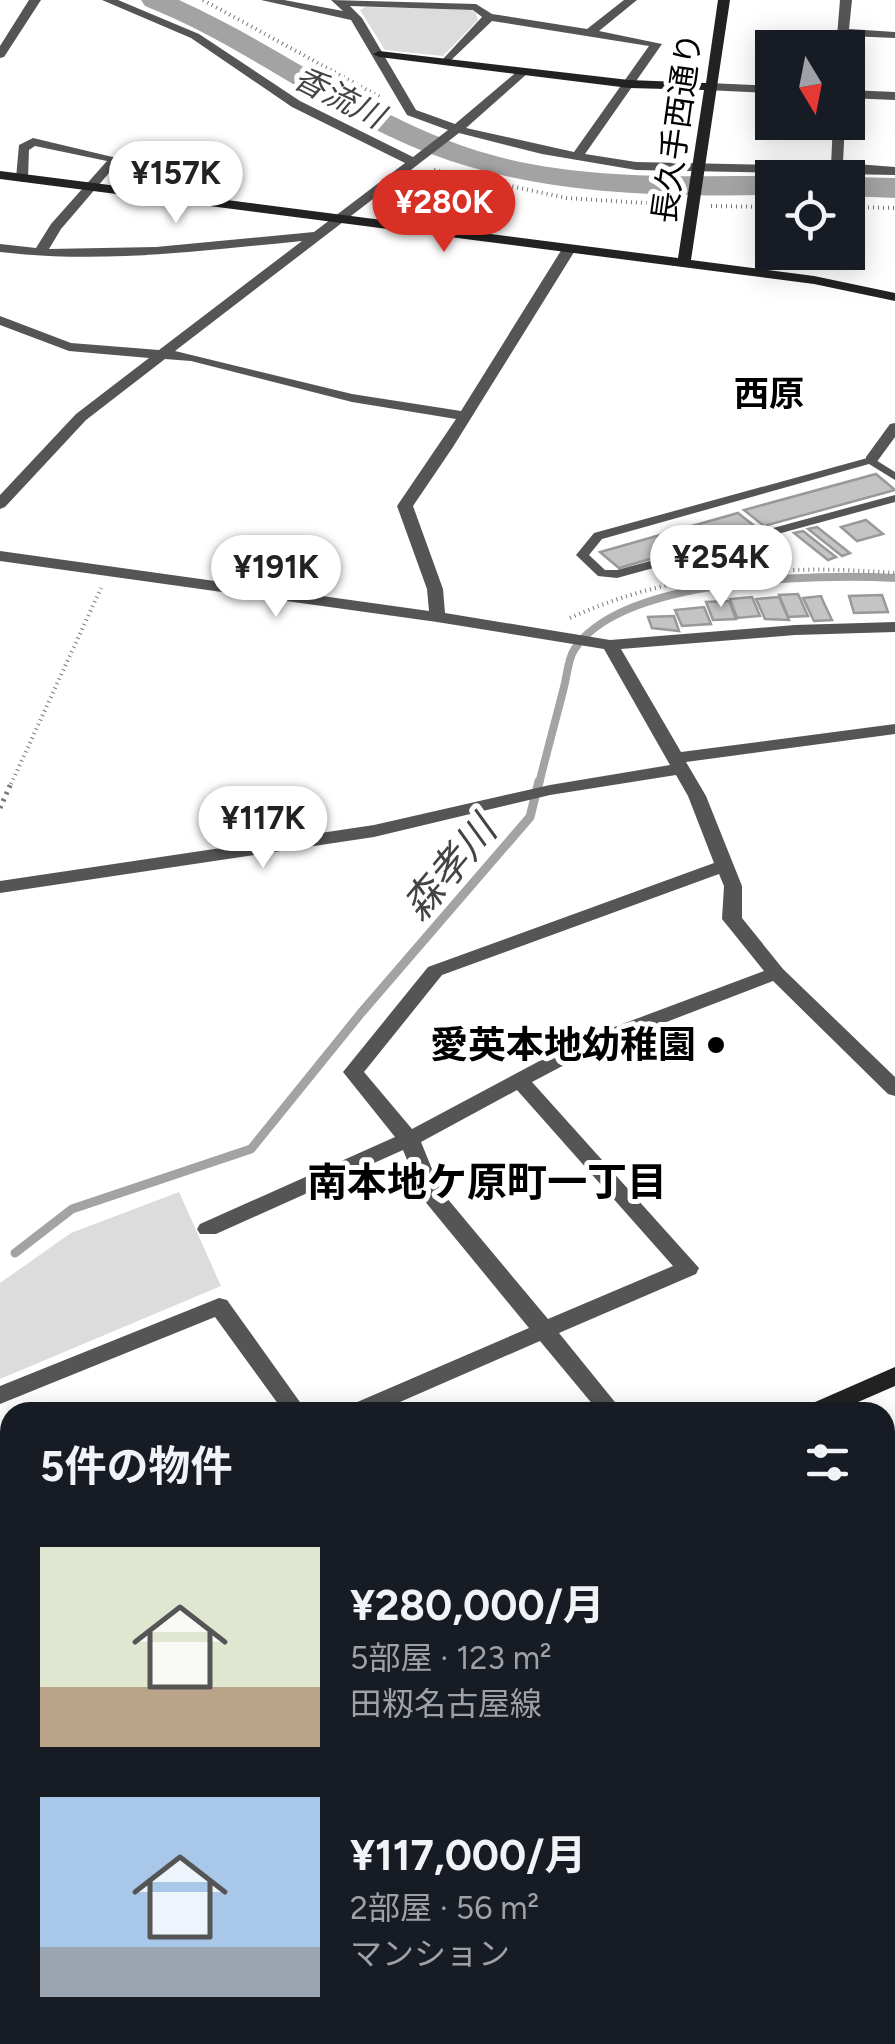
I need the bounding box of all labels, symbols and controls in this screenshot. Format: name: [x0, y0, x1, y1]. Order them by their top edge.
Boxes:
street label: 長久手西通り: [645, 30, 709, 226]
north arrow: [755, 30, 865, 140]
map controls: [755, 30, 865, 270]
water label: 香流川: [288, 58, 393, 137]
pin: ¥157K: [106, 141, 246, 226]
text: ¥157K: [131, 154, 221, 192]
button: locate: [755, 160, 865, 270]
pin: ¥280K: [374, 170, 514, 255]
text: ¥280K: [394, 183, 494, 221]
district label: 西原: [734, 373, 804, 415]
pin: ¥254K: [651, 525, 791, 610]
pin: ¥191K: [206, 535, 346, 620]
text: ¥254K: [672, 538, 770, 576]
text: ¥191K: [233, 548, 319, 586]
pin: ¥117K: [193, 786, 333, 871]
text: ¥117K: [220, 799, 306, 837]
water label: 森孝川: [392, 804, 509, 929]
place label: 愛英本地幼稚園: [430, 1022, 696, 1068]
marker: 愛英本地幼稚園: [705, 1034, 727, 1056]
district label: 南本地ケ原町一丁目: [307, 1158, 667, 1206]
icon: filters: [800, 1435, 855, 1490]
text: 5件の物件: [40, 1441, 232, 1492]
text: ¥280,000/月: [350, 1580, 605, 1631]
icon: home: [120, 1587, 240, 1707]
text: 5部屋 · 123 m²: [350, 1639, 552, 1677]
text: 田籾名古屋線: [350, 1685, 542, 1723]
text: ¥117,000/月: [350, 1830, 586, 1881]
icon: home: [120, 1837, 240, 1957]
text: 2部屋 · 56 m²: [350, 1889, 539, 1927]
text: マンション: [350, 1935, 510, 1973]

